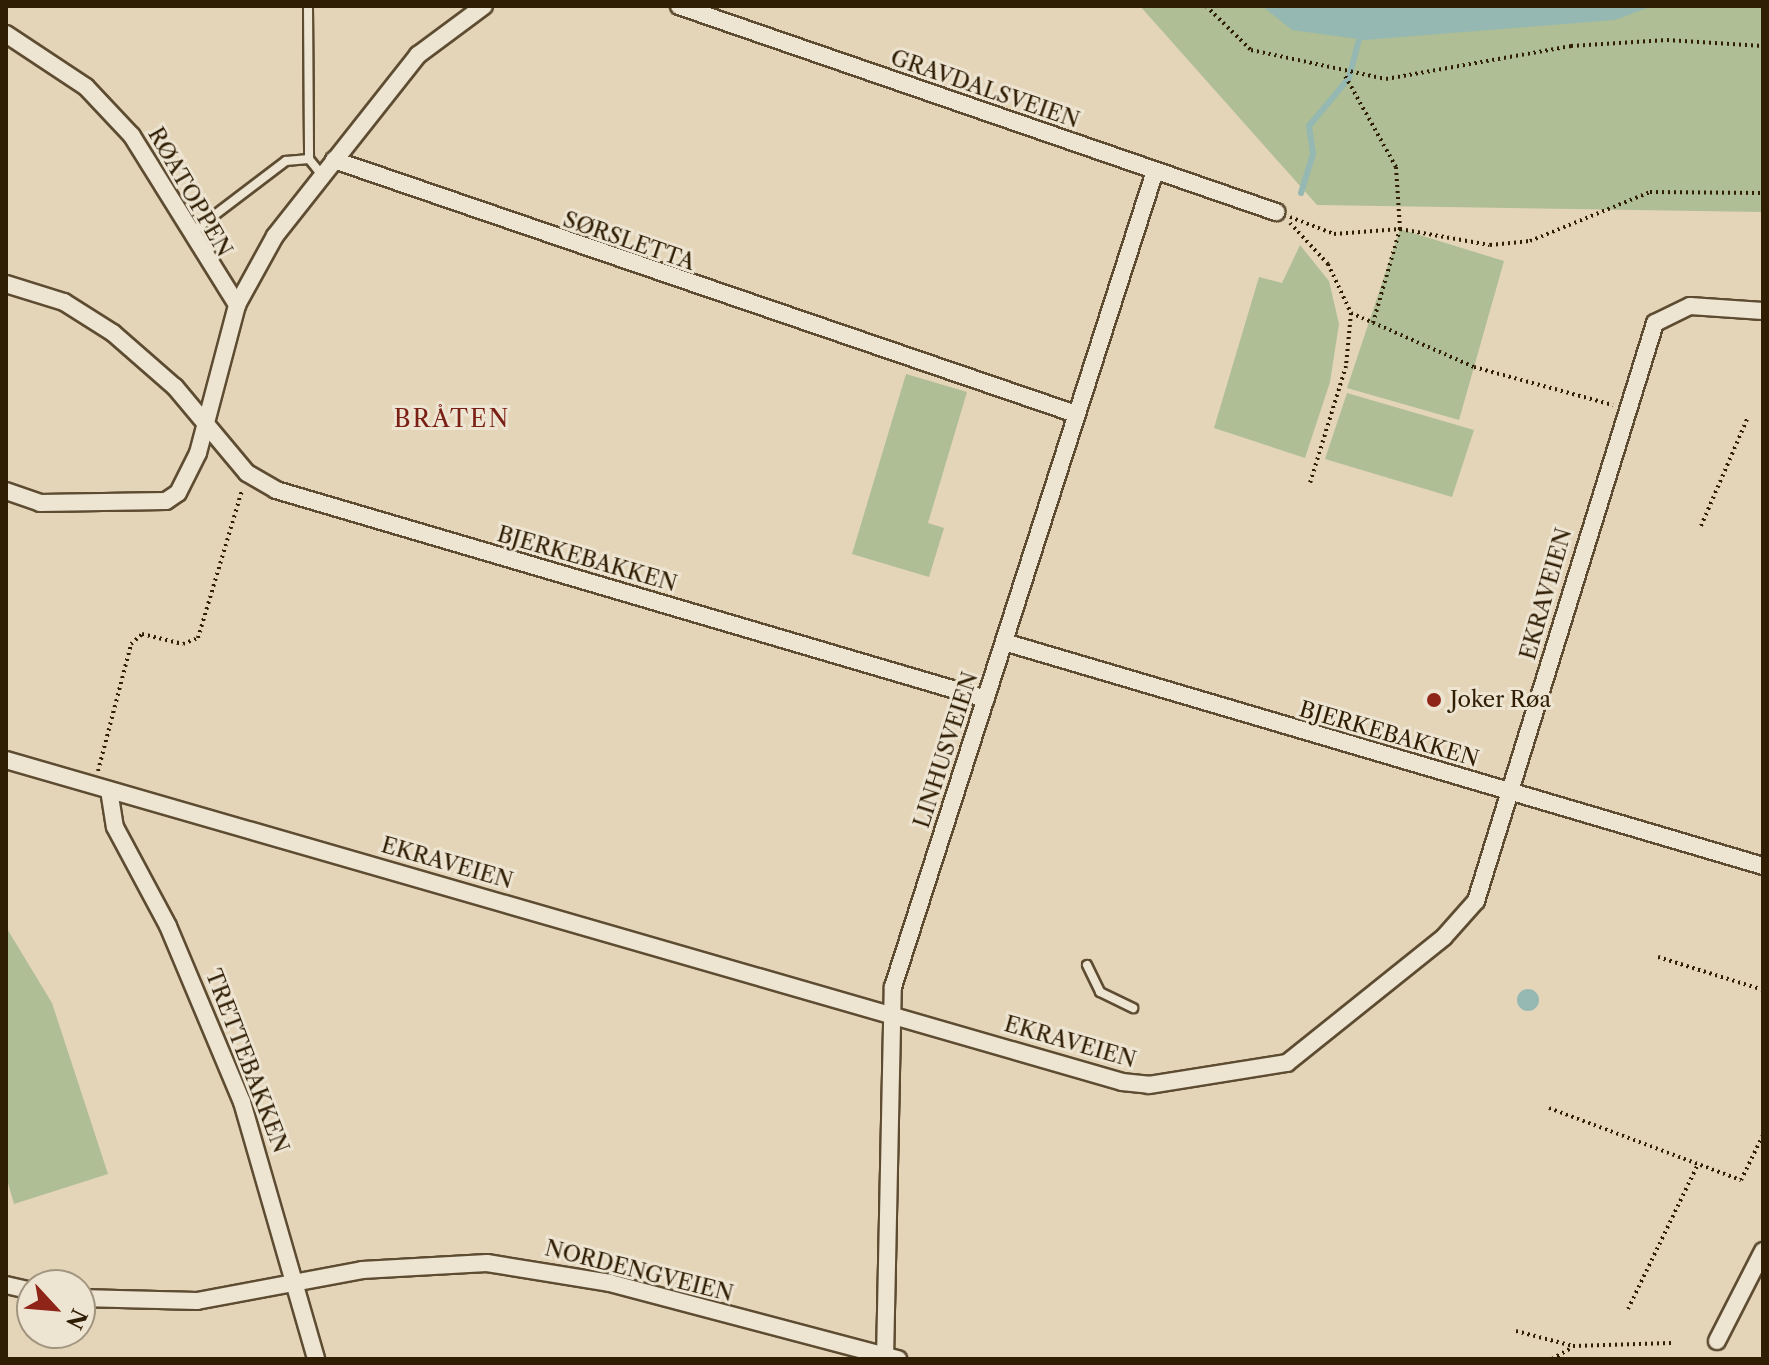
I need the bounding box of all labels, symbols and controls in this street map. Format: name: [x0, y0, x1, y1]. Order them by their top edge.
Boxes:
street label: GRAVDALSVEIEN: [887, 44, 1083, 134]
street label: RØATOPPEN: [142, 123, 238, 261]
street label: SØRSLETTA: [560, 206, 698, 276]
district label: BRÅTEN: [394, 405, 510, 433]
street label: BJERKEBAKKEN: [494, 521, 680, 597]
street label: EKRAVEIEN: [1515, 525, 1577, 663]
street label: LINHUSVEIEN: [908, 669, 984, 831]
place label: Joker Røa: [1450, 687, 1552, 713]
marker: Joker Røa: [1425, 691, 1443, 709]
street label: BJERKEBAKKEN: [1296, 696, 1482, 772]
street label: EKRAVEIEN: [378, 832, 516, 894]
street label: TRETTEBAKKEN: [200, 965, 294, 1157]
street label: EKRAVEIEN: [1001, 1011, 1139, 1073]
street label: NORDENGVEIEN: [542, 1235, 736, 1307]
north arrow: [16, 1269, 96, 1349]
text: N: [60, 1304, 93, 1333]

